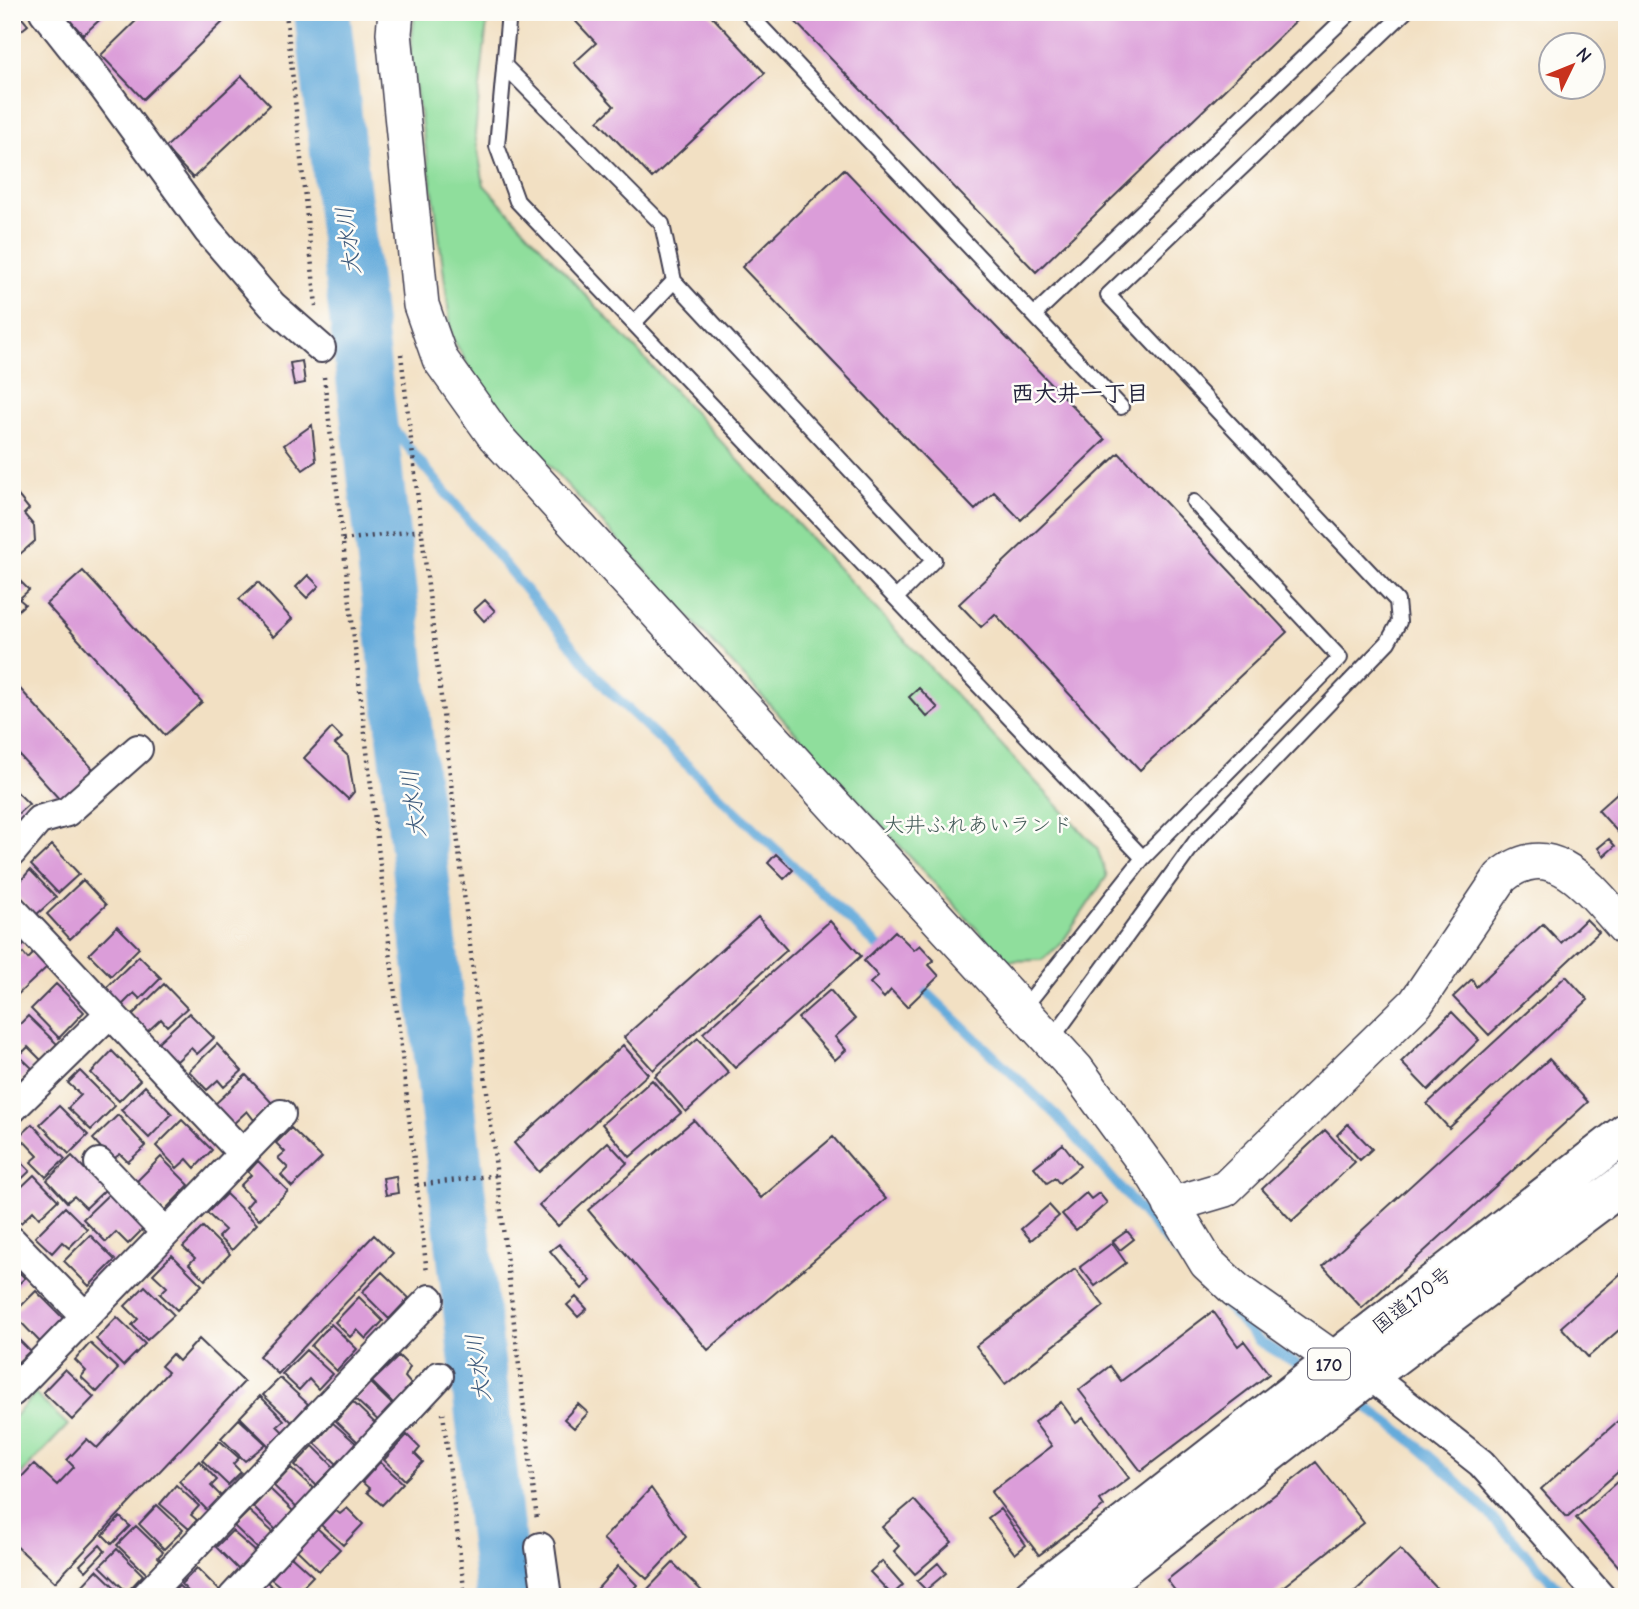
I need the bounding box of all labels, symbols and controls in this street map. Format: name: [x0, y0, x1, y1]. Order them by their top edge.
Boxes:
north arrow: [1538, 32, 1608, 102]
text: N: [1571, 43, 1596, 67]
water label: 大水川: [331, 205, 366, 277]
district label: 西大井一丁目: [1011, 380, 1149, 407]
water label: 大水川: [396, 768, 431, 840]
park label: 大井ふれあいランド: [884, 813, 1073, 837]
street label: 国道170号: [1368, 1262, 1456, 1338]
water label: 大水川: [461, 1332, 496, 1404]
road number: 170: [1308, 1348, 1350, 1380]

